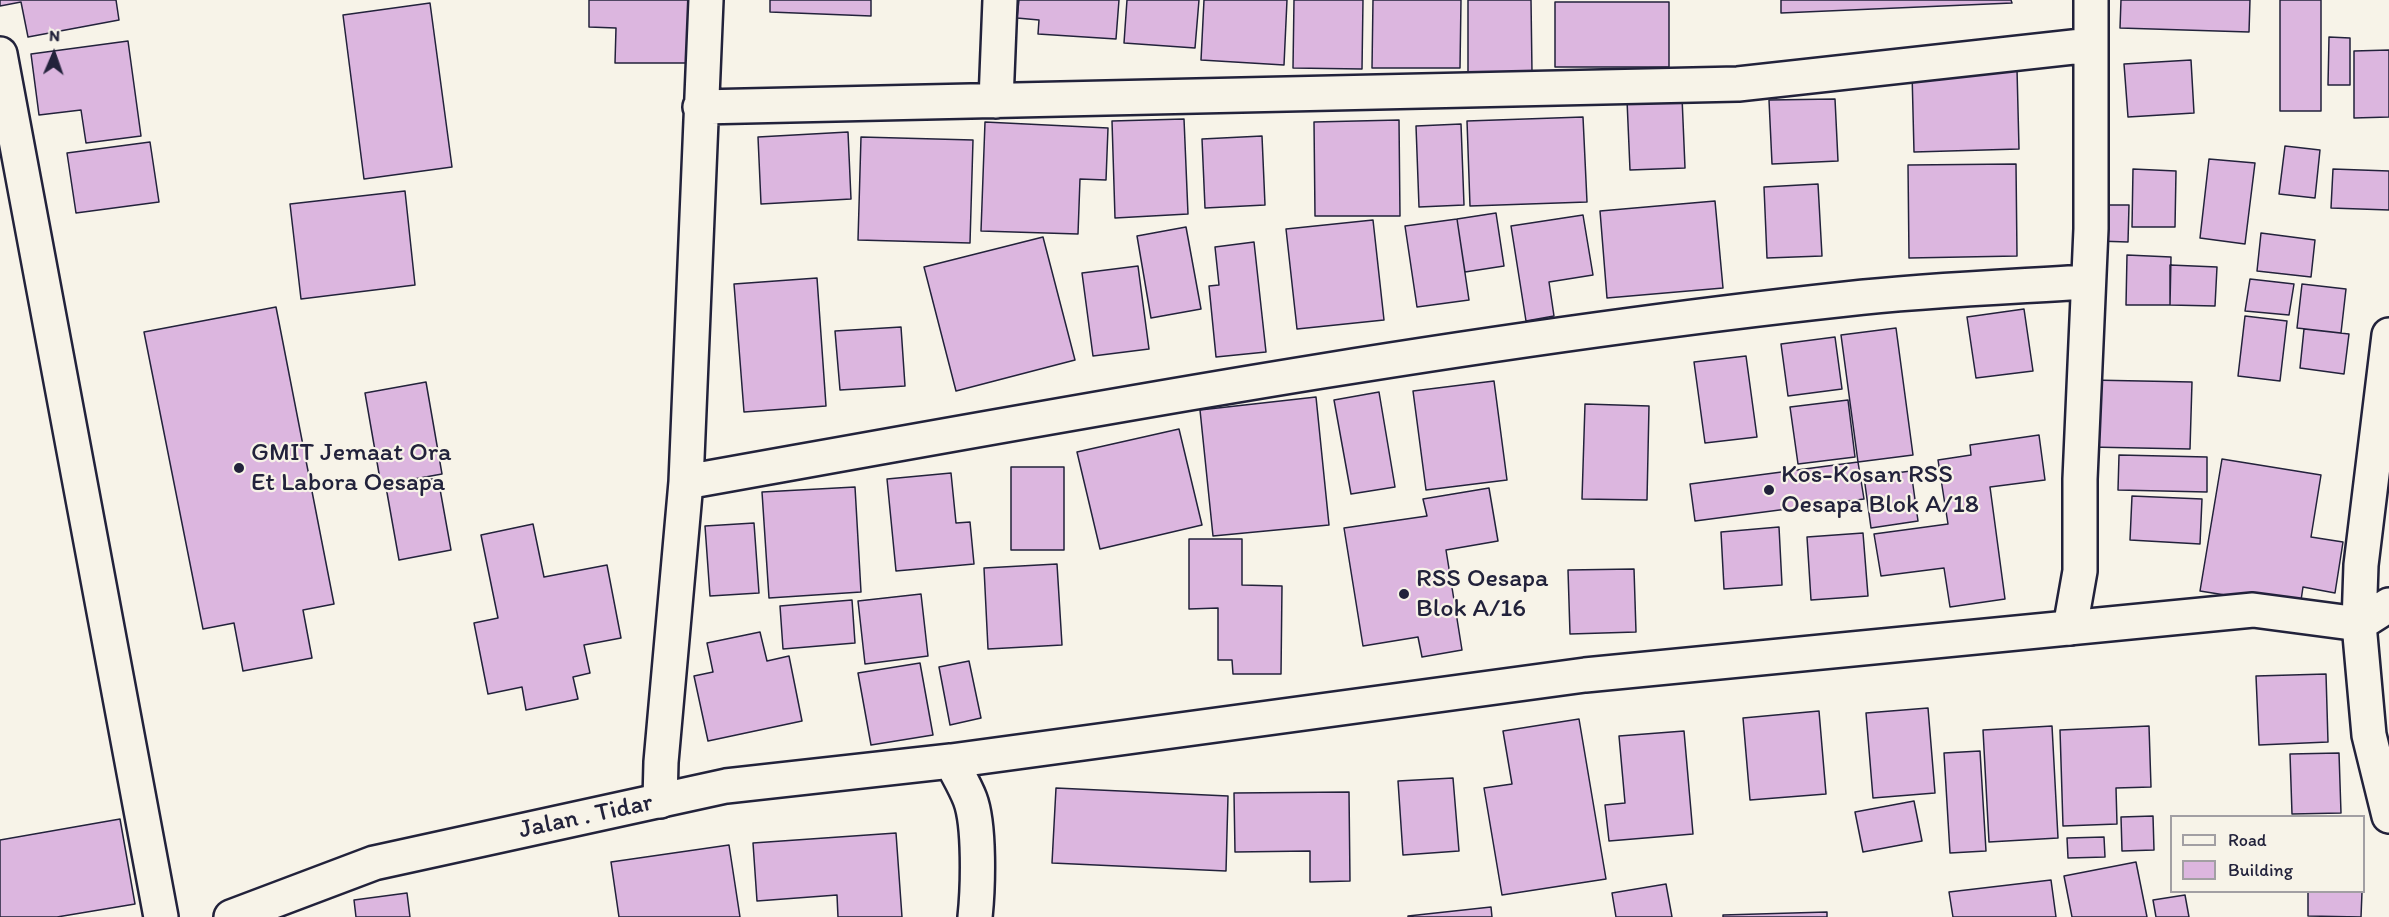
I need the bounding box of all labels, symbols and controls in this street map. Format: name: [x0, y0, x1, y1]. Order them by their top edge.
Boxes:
north arrow: [24, 24, 84, 84]
text: N: [49, 26, 60, 45]
place label: GMIT Jemaat Ora Et Labora Oesapa: [251, 437, 452, 498]
place label: Kos-Kosan RSS Oesapa Blok A/18: [1781, 459, 1979, 520]
marker: GMIT Jemaat Ora Et Labora Oesapa: [232, 461, 246, 475]
marker: Kos-Kosan RSS Oesapa Blok A/18: [1762, 483, 1776, 497]
place label: RSS Oesapa Blok A/16: [1416, 563, 1548, 624]
marker: RSS Oesapa Blok A/16: [1397, 587, 1411, 601]
street label: Jalan . Tidar: [516, 788, 656, 846]
legend: [2170, 815, 2365, 893]
text: Road: [2228, 829, 2267, 851]
text: Building: [2228, 859, 2293, 881]

